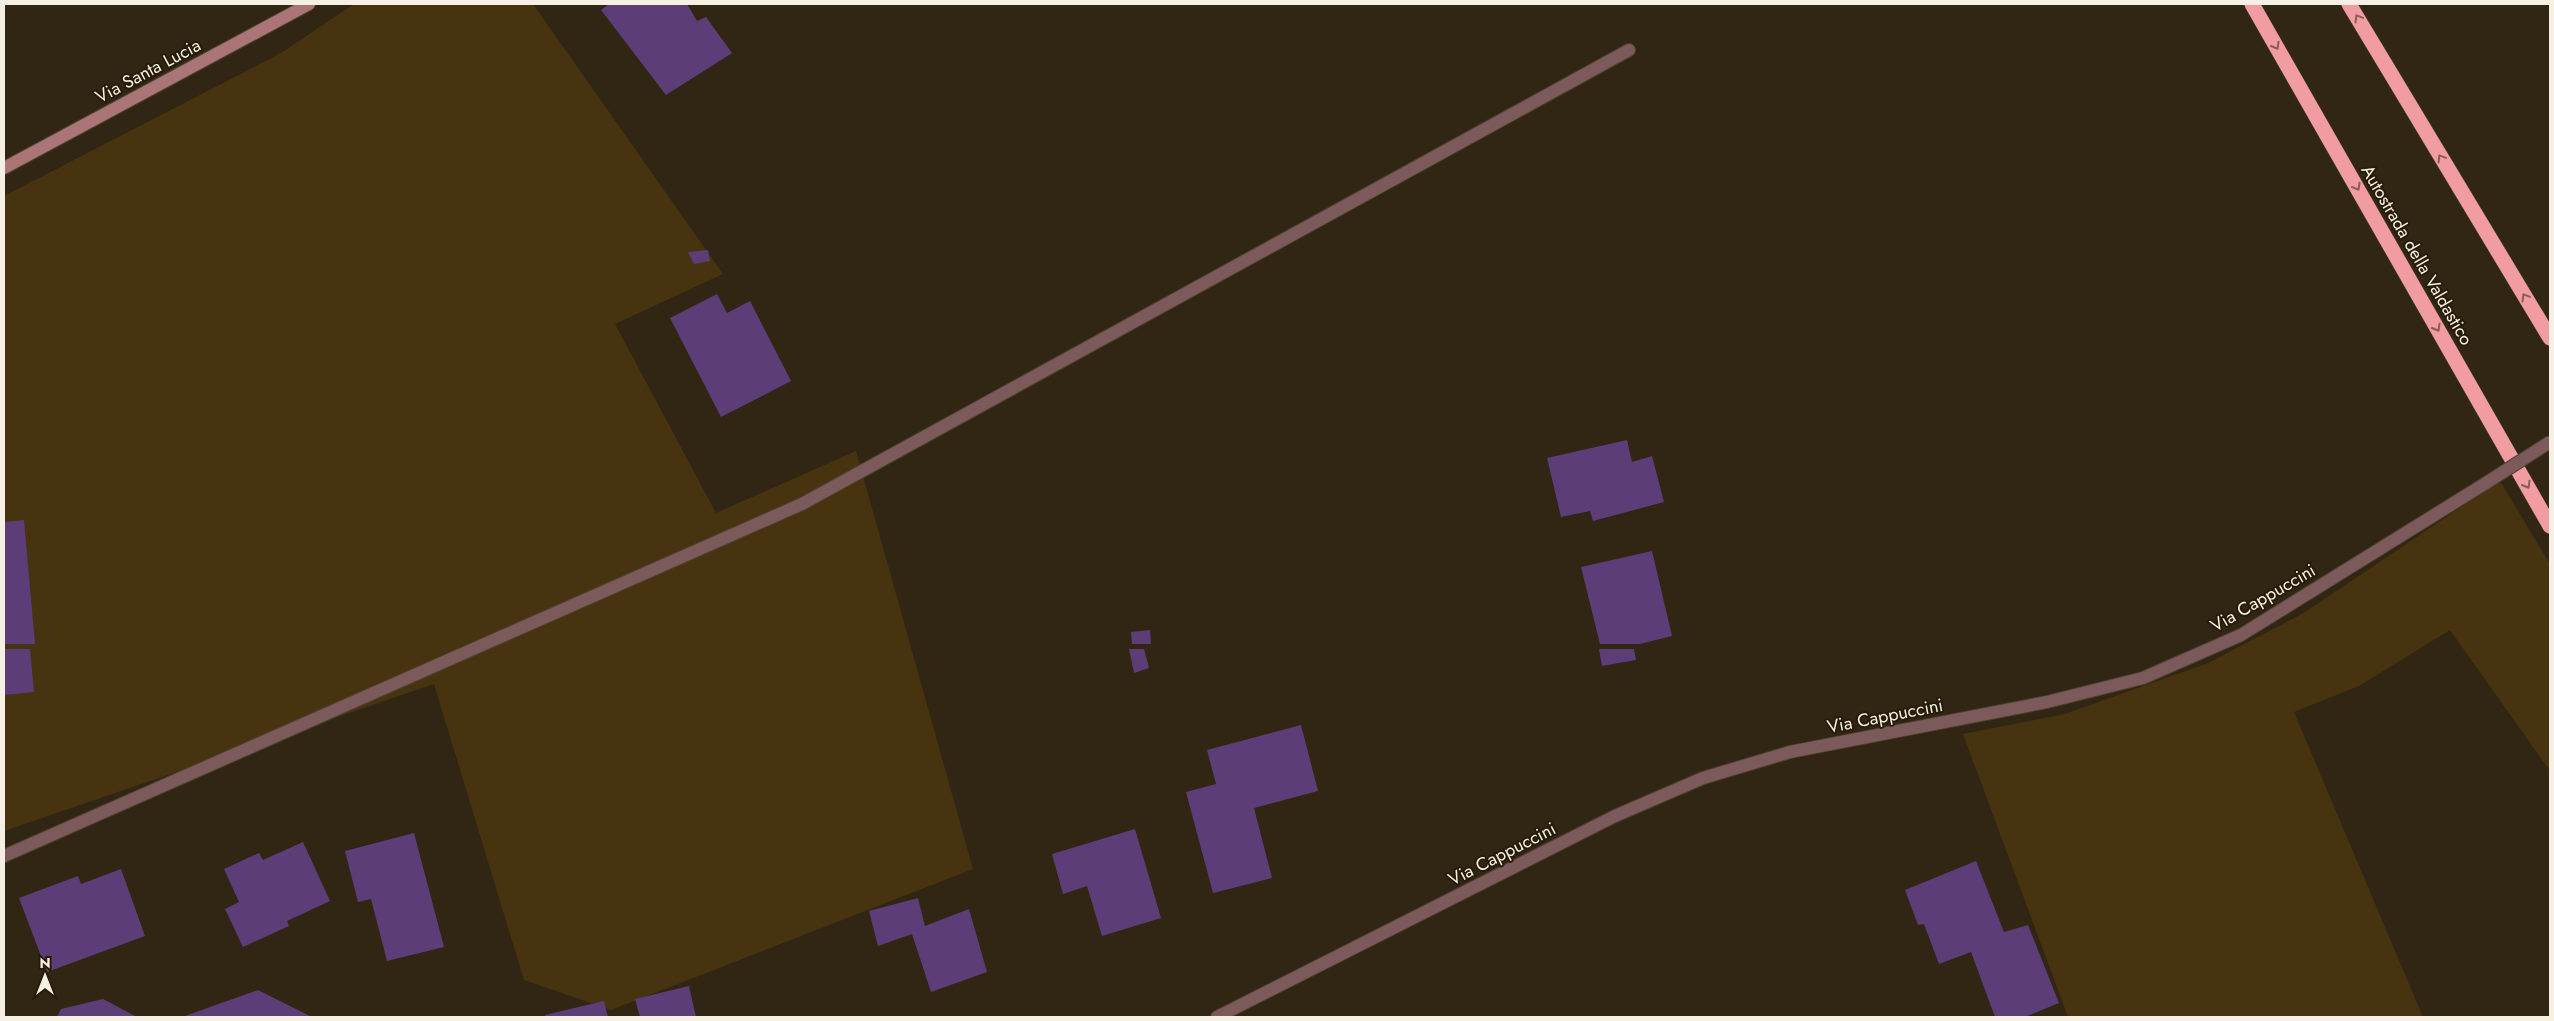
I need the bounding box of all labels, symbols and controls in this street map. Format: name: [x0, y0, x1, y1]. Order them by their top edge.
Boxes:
one-way arrow: [2354, 14, 2364, 23]
street label: Via Santa Lucia: [91, 32, 205, 110]
one-way arrow: [2270, 41, 2280, 50]
one-way arrow: [2437, 154, 2447, 163]
street label: Autostrada della Valdastico: [2355, 160, 2479, 350]
one-way arrow: [2350, 182, 2360, 191]
one-way arrow: [2521, 293, 2531, 302]
one-way arrow: [2431, 323, 2441, 332]
one-way arrow: [2520, 479, 2530, 488]
street label: Via Cappuccini: [2206, 557, 2320, 639]
street label: Via Cappuccini: [1825, 692, 1945, 740]
street label: Via Cappuccini: [1444, 816, 1560, 892]
north arrow: [20, 951, 70, 1001]
text: N: [39, 953, 51, 973]

